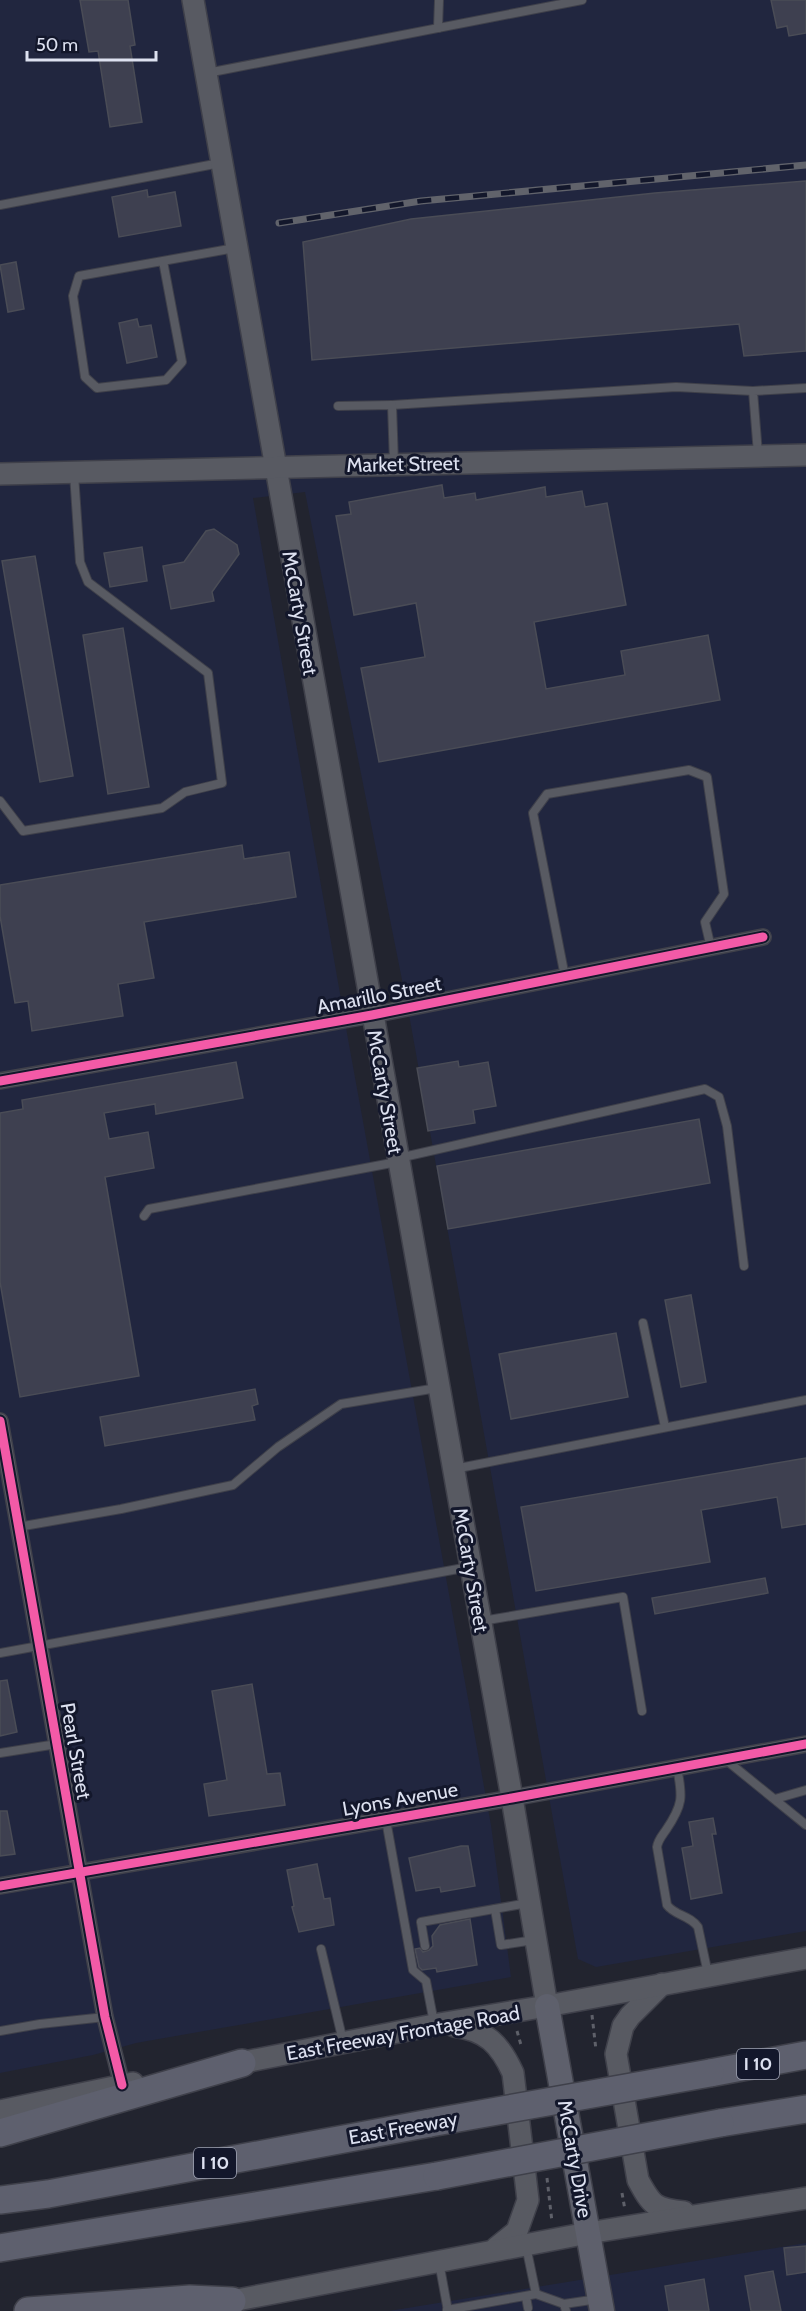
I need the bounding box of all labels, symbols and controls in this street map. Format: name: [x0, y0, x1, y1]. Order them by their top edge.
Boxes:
scale bar: [27, 24, 156, 62]
text: 50 m: [36, 34, 78, 56]
street label: Market Street: [346, 451, 460, 477]
street label: McCarty Street: [277, 549, 323, 677]
street label: Amarillo Street: [315, 971, 444, 1019]
street label: McCarty Street: [362, 1028, 408, 1156]
street label: McCarty Street: [448, 1506, 494, 1634]
street label: Pearl Street: [56, 1701, 96, 1802]
street label: Lyons Avenue: [340, 1777, 460, 1821]
street label: East Freeway Frontage Road: [284, 2001, 522, 2065]
road number: I 10: [737, 2049, 779, 2079]
street label: McCarty Drive: [553, 2098, 597, 2220]
street label: East Freeway: [347, 2107, 459, 2149]
road number: I 10: [194, 2148, 236, 2178]

